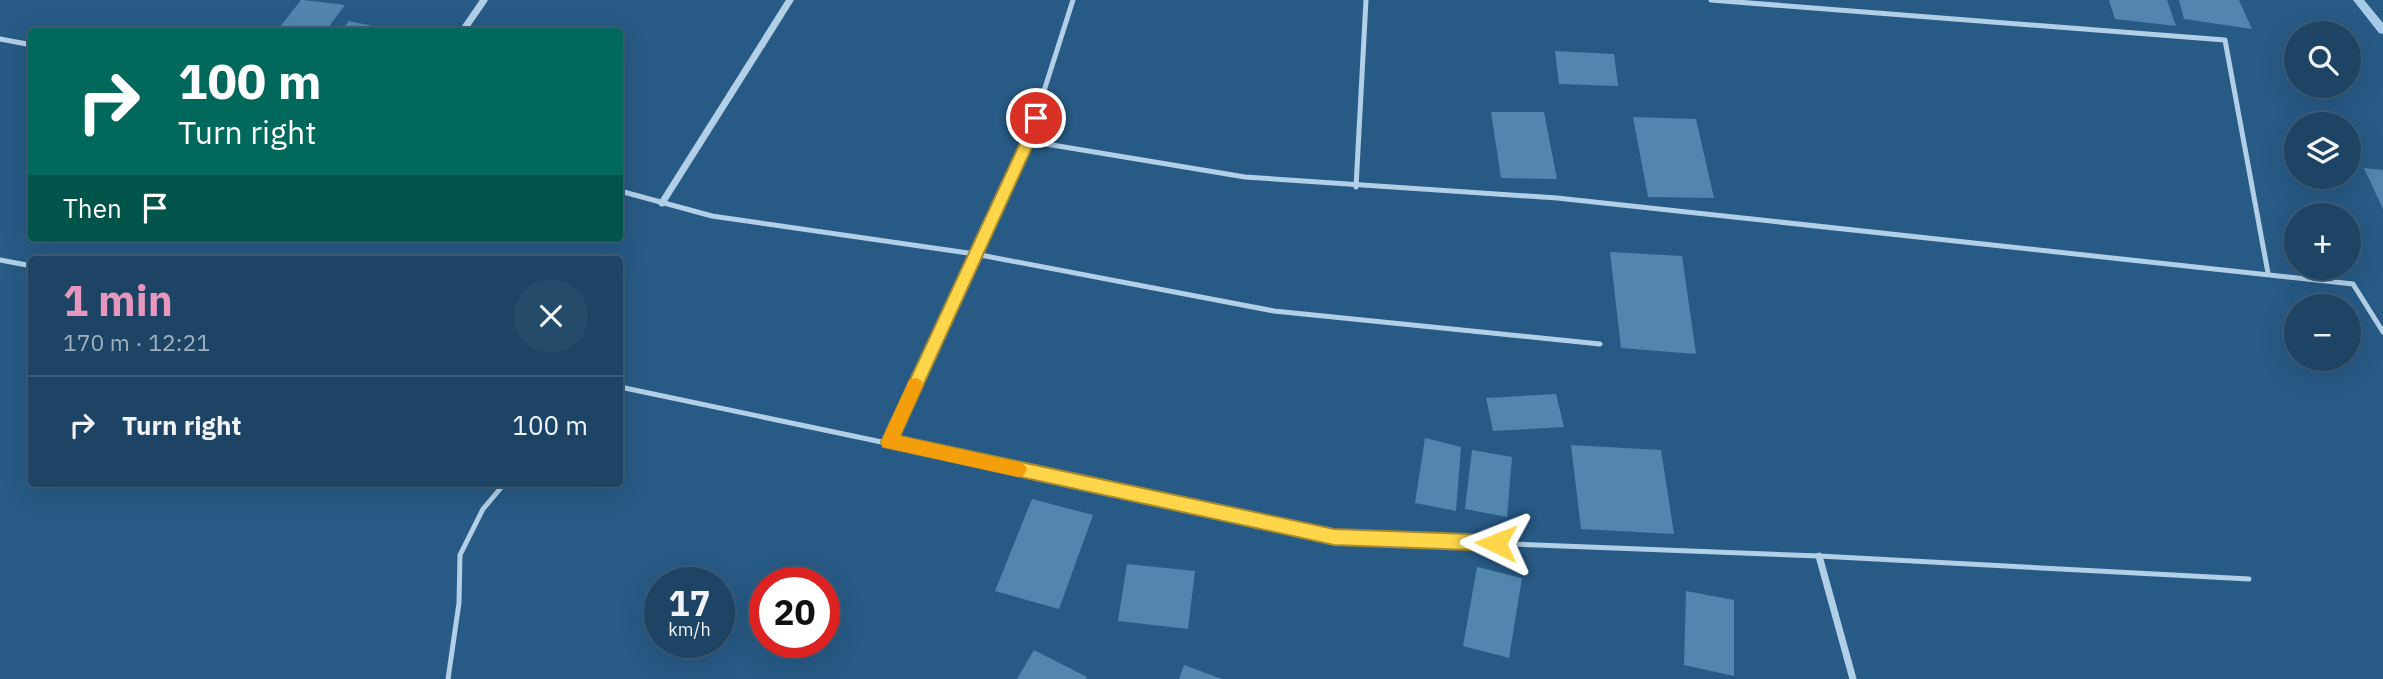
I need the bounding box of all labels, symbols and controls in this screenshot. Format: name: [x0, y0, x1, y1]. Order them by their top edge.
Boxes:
map controls: [2284, 21, 2361, 371]
button: search: [2284, 21, 2361, 98]
text: 100 m: [178, 49, 322, 112]
icon: right: [63, 56, 154, 147]
pin: [1006, 88, 1066, 148]
icon: arrive: [1017, 99, 1055, 137]
text: Turn right: [178, 111, 316, 153]
button: layers: [2284, 112, 2361, 189]
icon: arrive: [136, 189, 174, 227]
text: Then: [63, 191, 122, 225]
button: +: [2284, 203, 2361, 280]
text: 1 min: [63, 273, 173, 328]
button: close: [514, 279, 588, 353]
button: −: [2284, 294, 2361, 371]
text: 170 m · 12:21: [63, 327, 210, 357]
icon: right: [63, 406, 101, 444]
text: Turn right: [122, 408, 241, 442]
text: 100 m: [512, 408, 588, 442]
position arrow: [1459, 506, 1533, 580]
speed limit sign: 20: [749, 567, 840, 658]
text: 17: [668, 580, 711, 626]
text: km/h: [668, 618, 711, 641]

